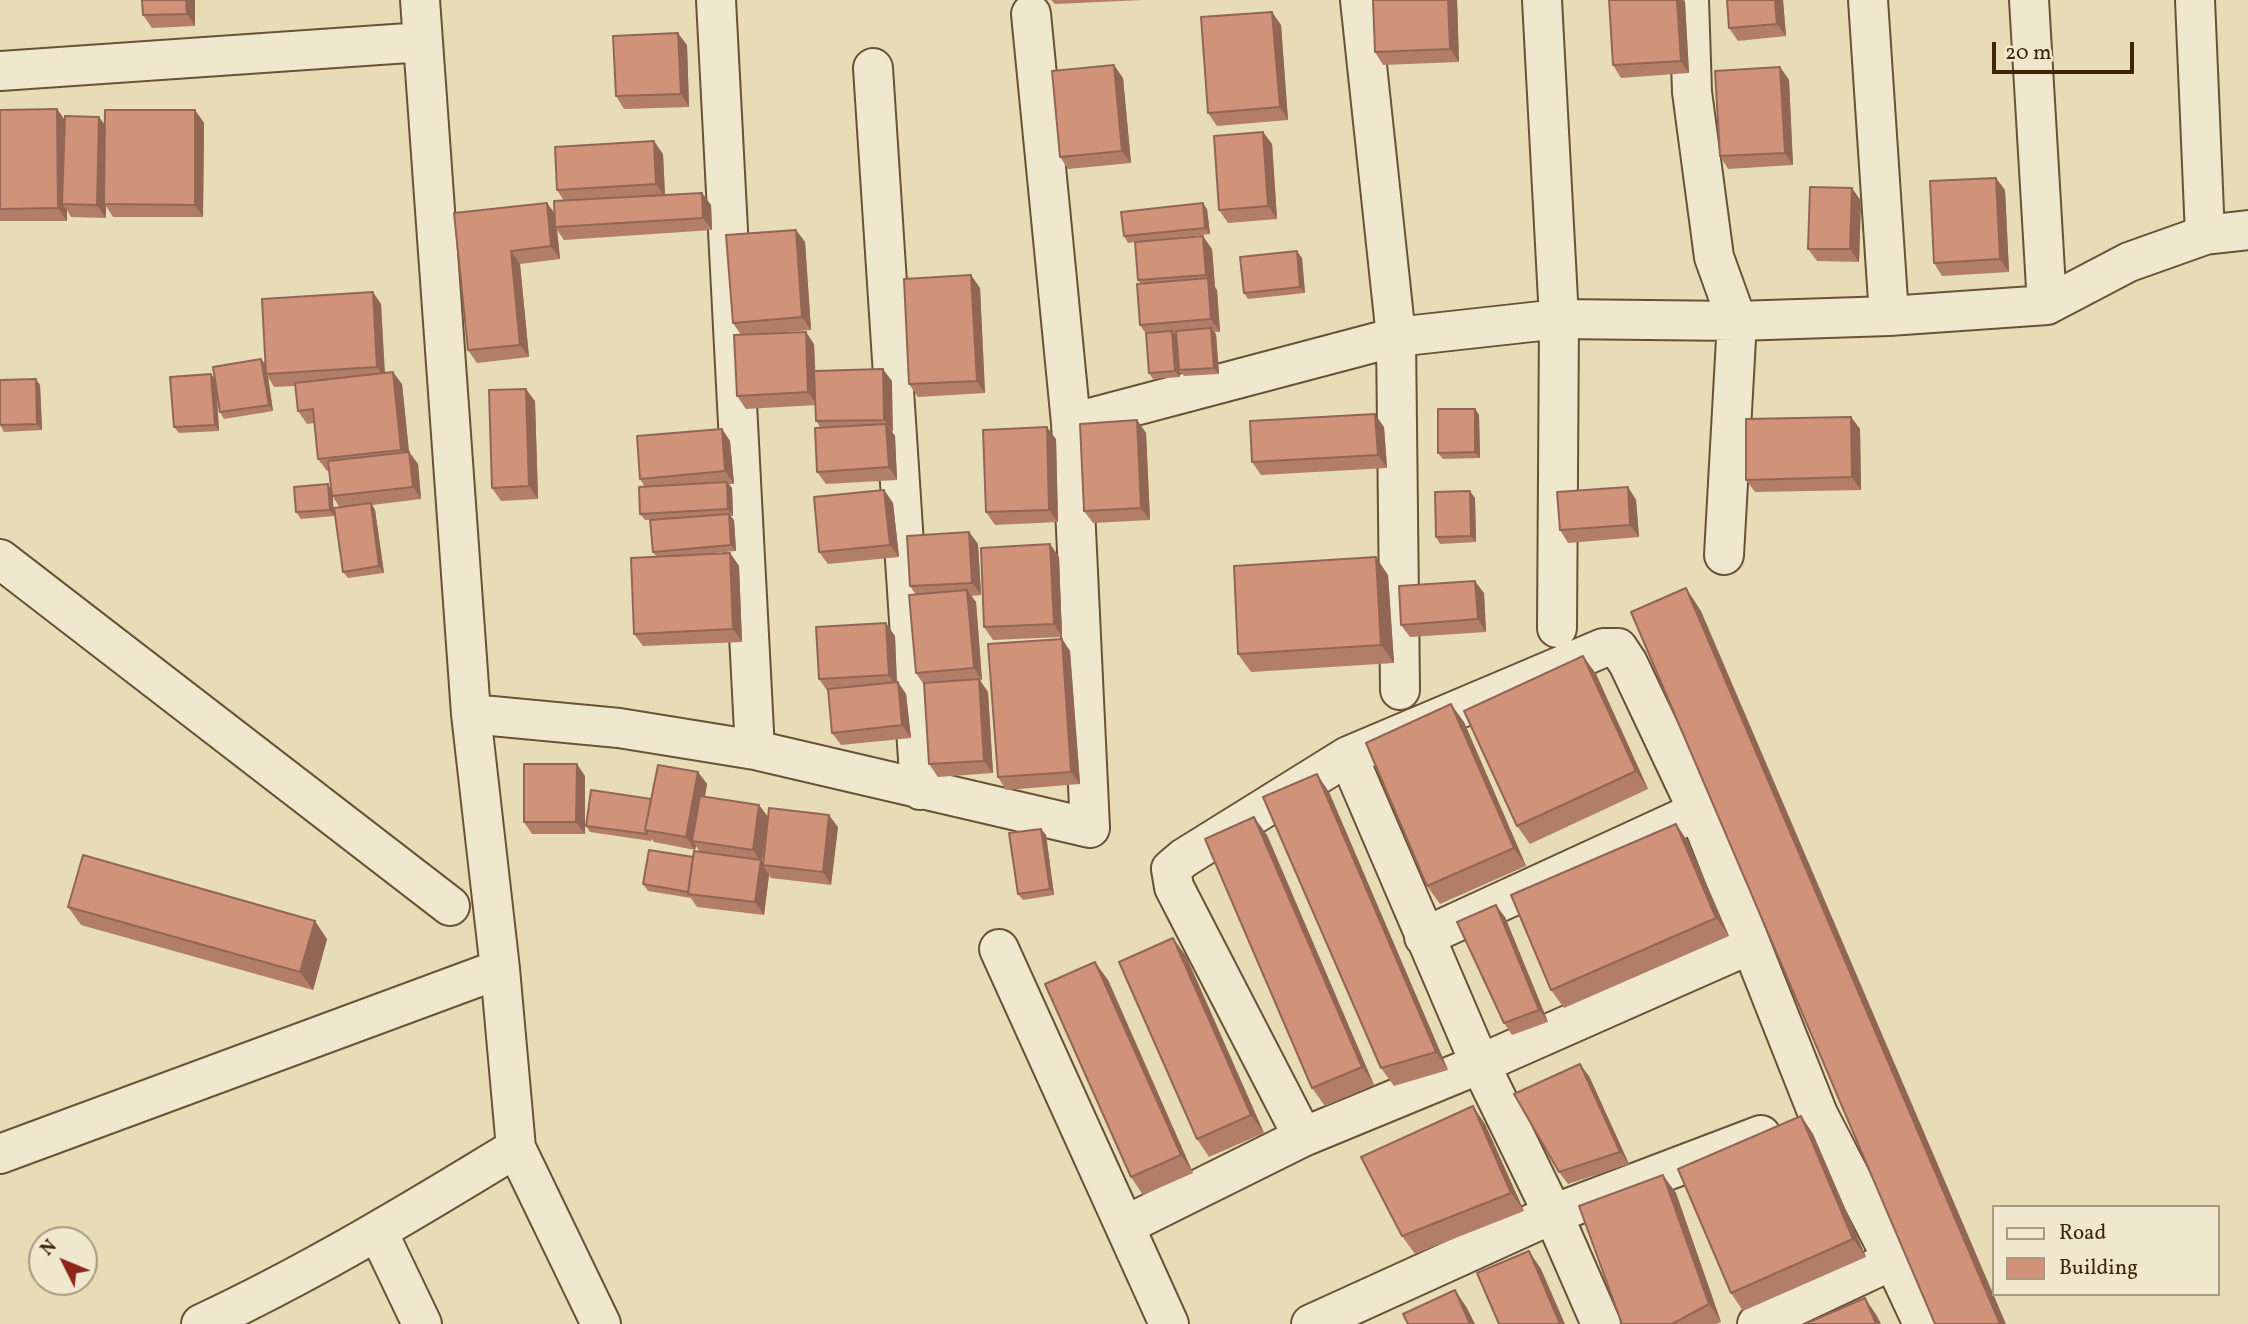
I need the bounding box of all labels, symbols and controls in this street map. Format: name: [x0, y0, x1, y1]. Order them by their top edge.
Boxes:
scale bar: [1996, 28, 2138, 72]
text: 20 m: [2005, 39, 2051, 68]
legend: [1993, 1205, 2220, 1296]
text: Road: [2059, 1219, 2106, 1248]
north arrow: [28, 1226, 98, 1296]
text: N: [35, 1234, 63, 1262]
text: Building: [2059, 1254, 2138, 1283]

